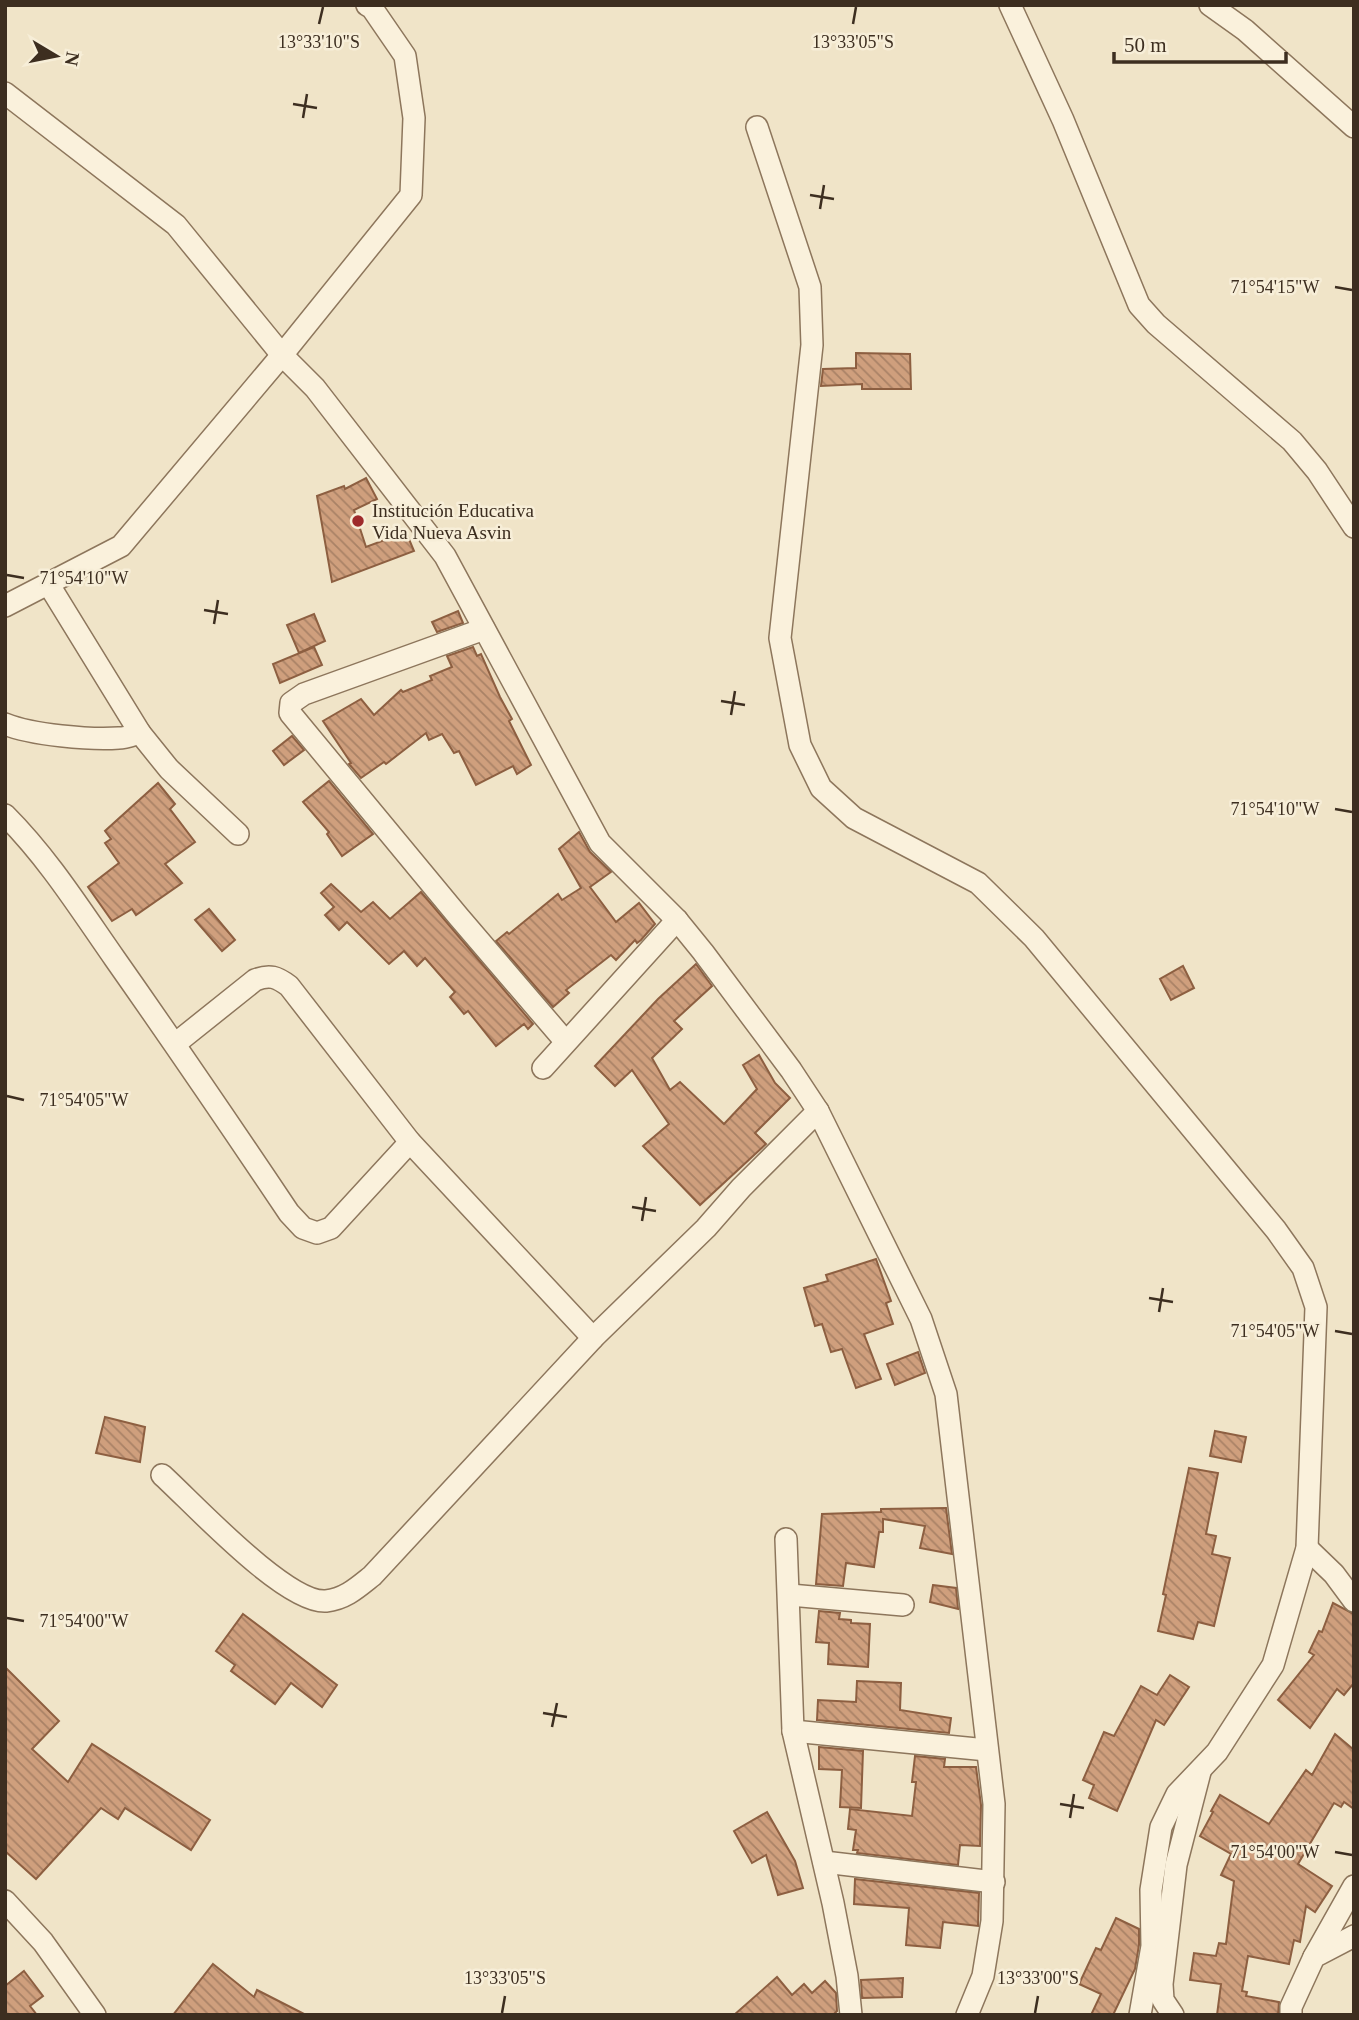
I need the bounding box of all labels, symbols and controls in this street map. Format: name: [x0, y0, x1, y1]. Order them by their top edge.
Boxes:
north arrow: [21, 21, 91, 91]
scale bar: [1114, 21, 1286, 65]
text: 13°33'10"S: [278, 32, 360, 52]
text: 13°33'05"S: [812, 32, 894, 52]
text: 50 m: [1124, 33, 1167, 57]
text: N: [61, 50, 84, 68]
text: 71°54'15"W: [1231, 277, 1319, 297]
place label: Institución Educativa Vida Nueva Asvin: [372, 500, 535, 543]
marker: Institución Educativa Vida Nueva Asvin: [350, 513, 366, 529]
text: 71°54'10"W: [40, 568, 128, 588]
text: 71°54'10"W: [1231, 799, 1319, 819]
text: 71°54'05"W: [40, 1090, 128, 1110]
text: 71°54'05"W: [1231, 1321, 1319, 1341]
text: 71°54'00"W: [40, 1611, 128, 1631]
text: 71°54'00"W: [1231, 1842, 1319, 1862]
text: 13°33'05"S: [464, 1968, 546, 1988]
text: 13°33'00"S: [997, 1968, 1079, 1988]

